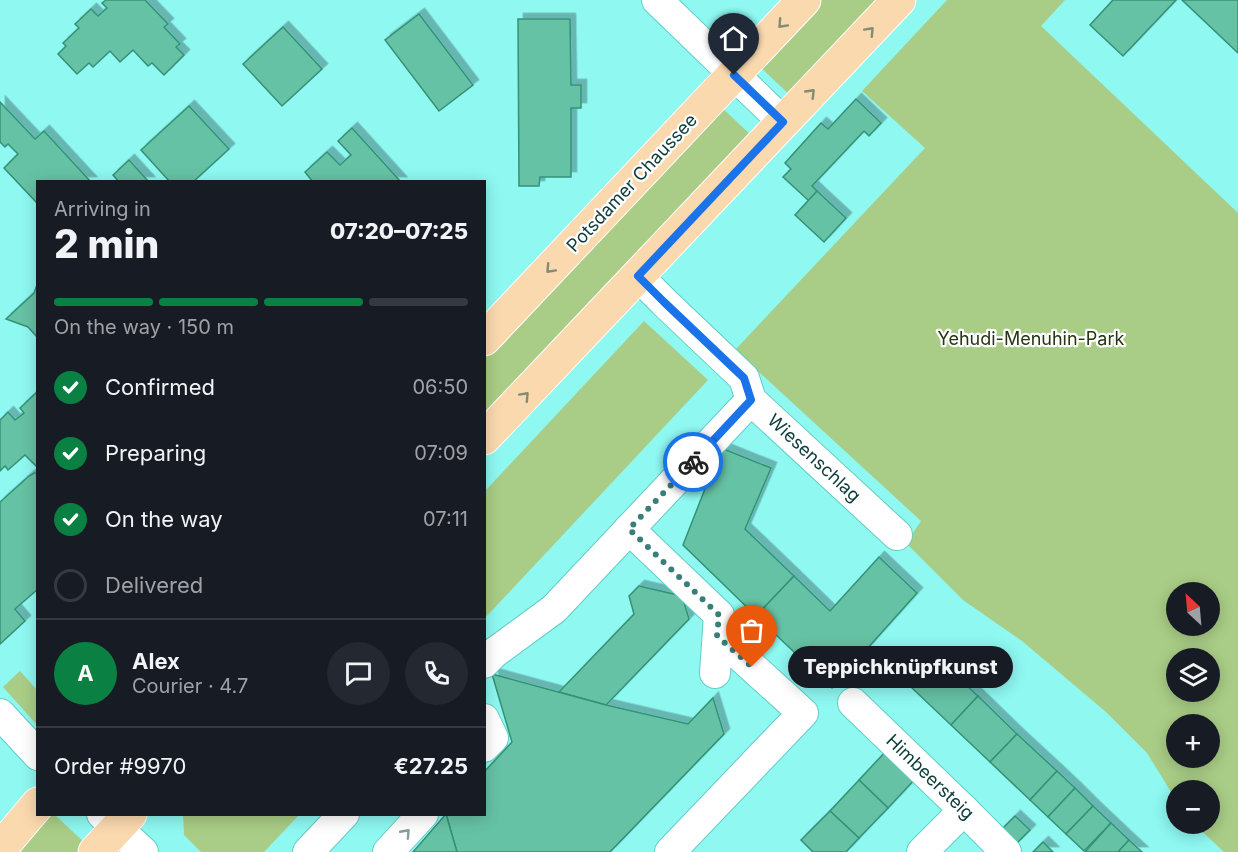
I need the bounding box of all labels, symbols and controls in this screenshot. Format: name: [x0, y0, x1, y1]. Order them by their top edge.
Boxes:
pin: [708, 13, 759, 75]
one-way arrow: [778, 17, 789, 28]
icon: home: [717, 22, 750, 55]
one-way arrow: [863, 27, 874, 37]
one-way arrow: [804, 89, 815, 99]
street label: Potsdamer Chaussee: [562, 109, 701, 256]
text: Arriving in: [54, 197, 151, 221]
text: 07:20–07:25: [330, 218, 468, 244]
text: 2 min: [54, 220, 159, 267]
one-way arrow: [547, 262, 558, 273]
text: On the way · 150 m: [54, 315, 234, 339]
park label: Yehudi-Menuhin-Park: [938, 328, 1124, 349]
icon: check: [54, 371, 87, 404]
text: Confirmed: [105, 374, 215, 400]
text: 06:50: [412, 375, 468, 399]
one-way arrow: [517, 392, 528, 403]
street label: Wiesenschlag: [764, 409, 865, 506]
courier: [663, 432, 723, 492]
icon: check: [54, 437, 87, 470]
text: Preparing: [105, 440, 206, 466]
text: 07:09: [414, 441, 468, 465]
icon: bike: [677, 446, 710, 479]
icon: check: [54, 503, 87, 536]
text: On the way: [105, 506, 223, 532]
text: 07:11: [423, 507, 468, 531]
text: Delivered: [105, 572, 203, 598]
north arrow: [1166, 582, 1220, 636]
map controls: [1166, 582, 1220, 834]
pin: [726, 605, 777, 667]
icon: bag: [735, 614, 768, 647]
button: chat: [327, 642, 390, 705]
button: phone: [405, 642, 468, 705]
callout: Teppichknüpfkunst: [788, 646, 1013, 688]
text: Alex: [132, 648, 180, 674]
button: layers: [1166, 648, 1220, 702]
text: Teppichknüpfkunst: [803, 655, 998, 679]
text: A: [77, 660, 94, 686]
text: Courier · 4.7: [132, 674, 248, 698]
button: +: [1166, 714, 1220, 768]
street label: Himbeersteig: [882, 730, 978, 824]
text: Order #9970: [54, 753, 186, 779]
text: €27.25: [394, 753, 468, 779]
button: −: [1166, 780, 1220, 834]
one-way arrow: [398, 830, 409, 841]

